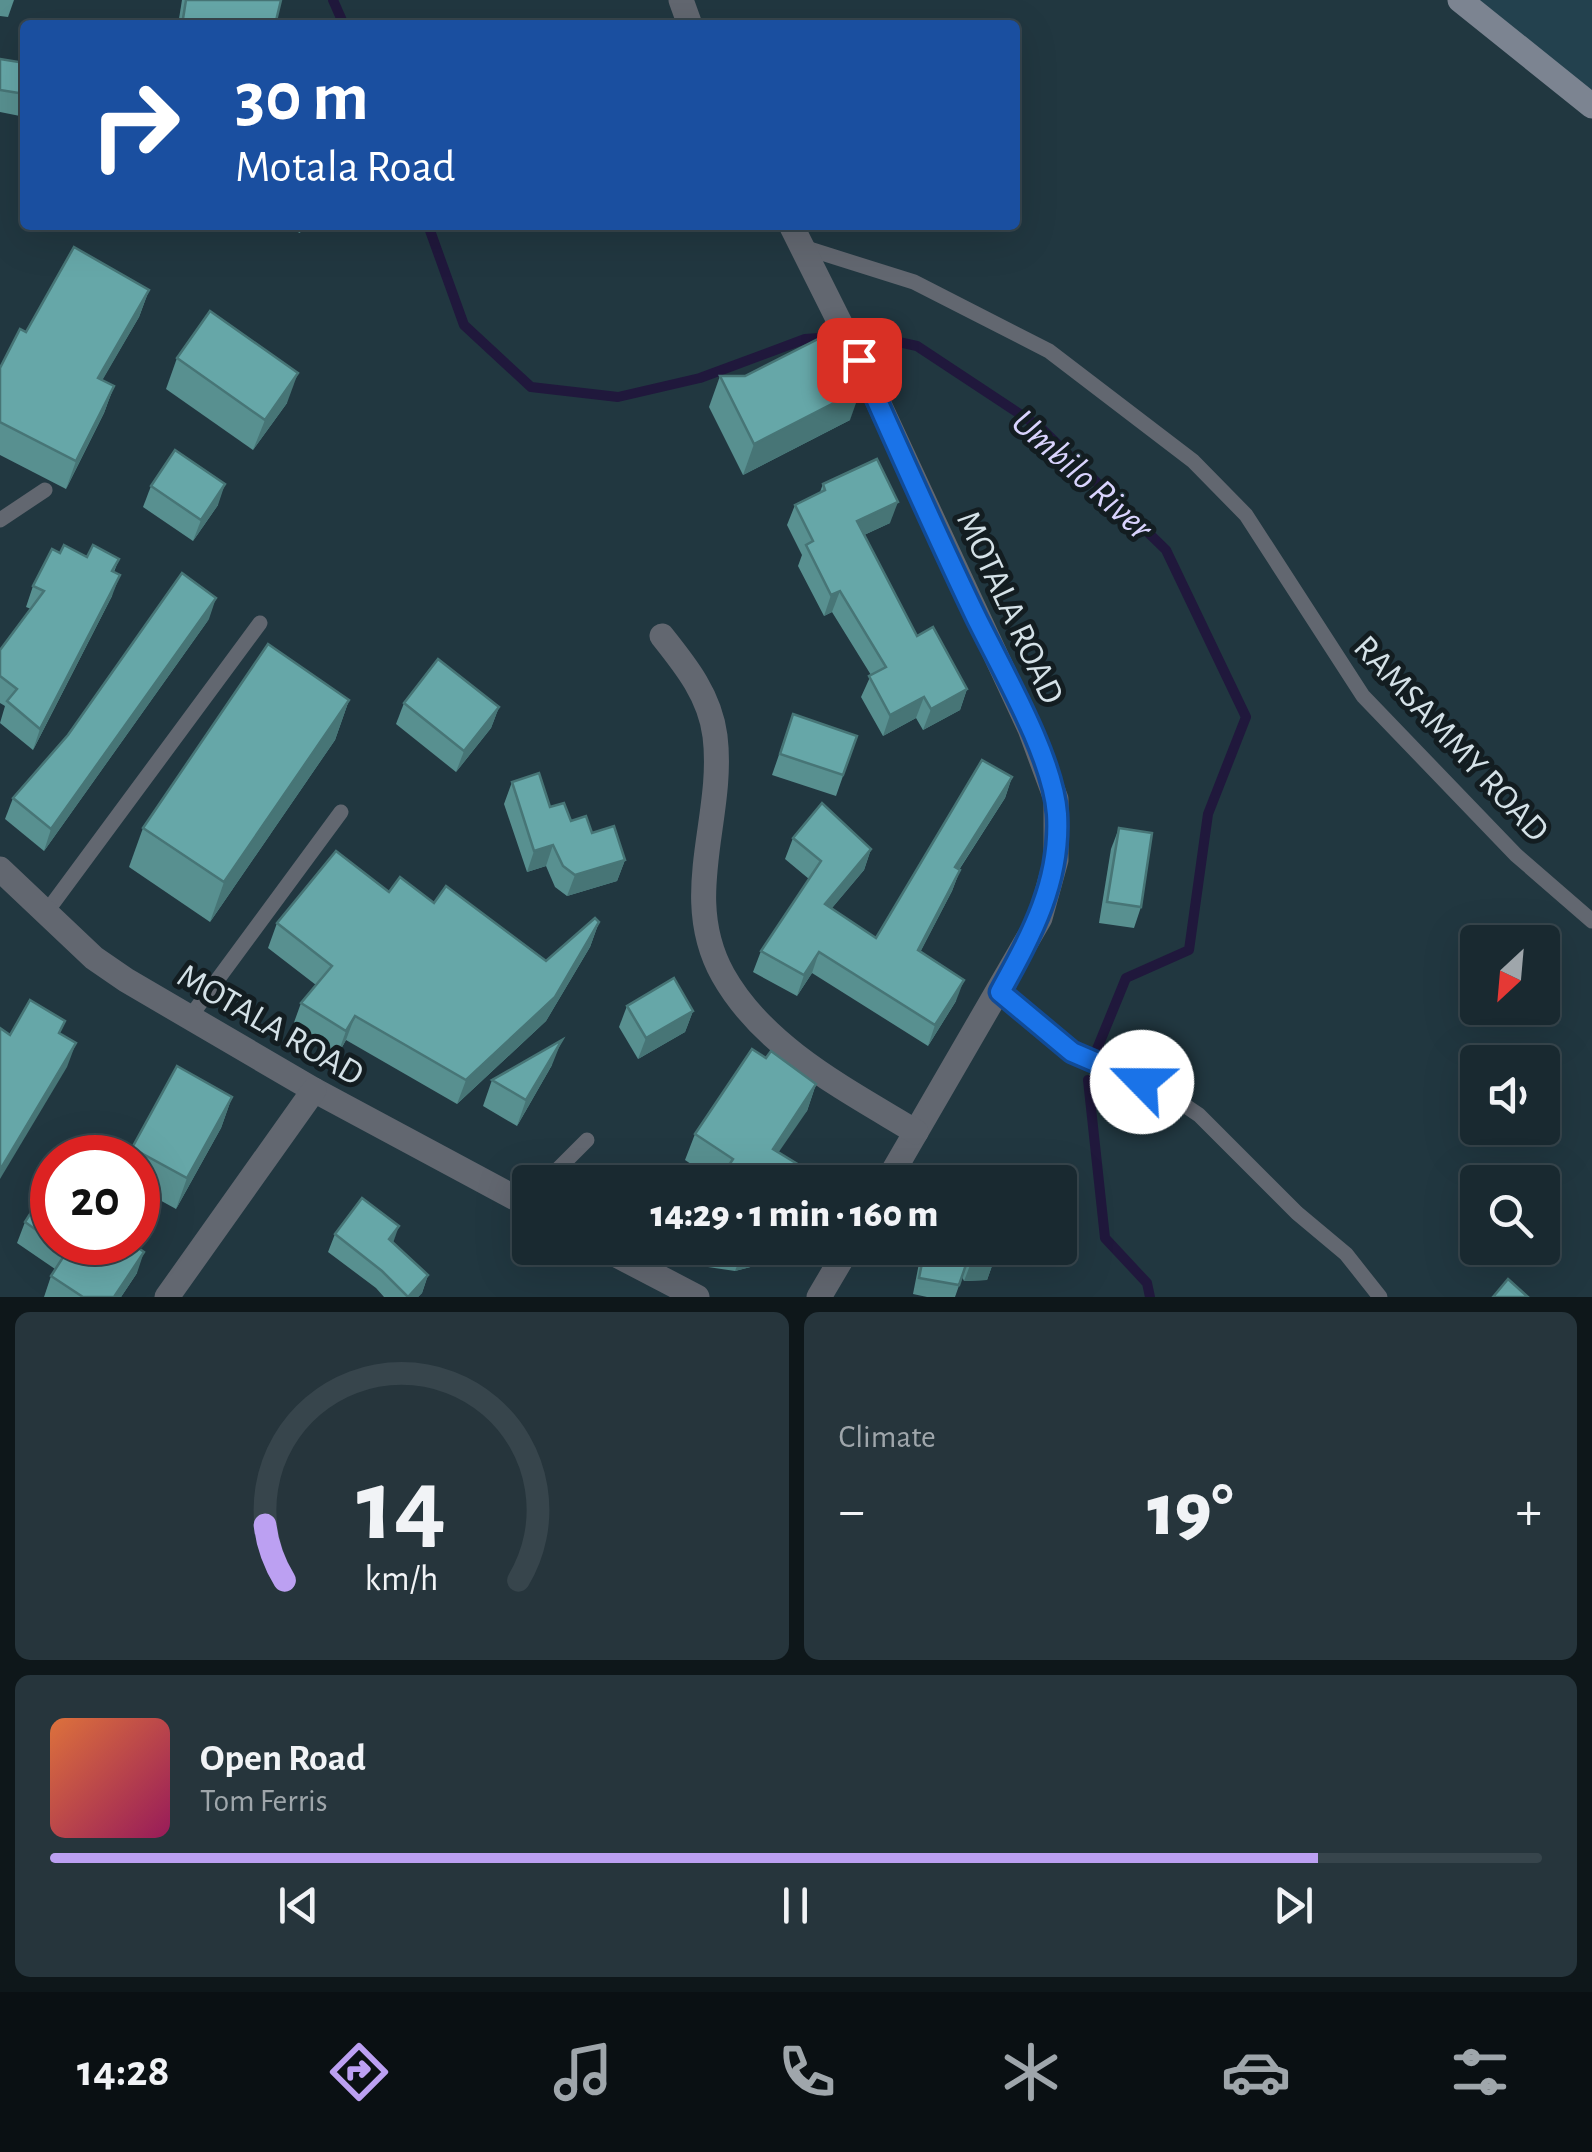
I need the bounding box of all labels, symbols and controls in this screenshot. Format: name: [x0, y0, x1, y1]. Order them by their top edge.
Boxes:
icon: right: [70, 60, 200, 190]
text: 30 m: [235, 63, 369, 133]
text: Motala Road: [235, 145, 456, 190]
pin: [817, 318, 902, 403]
icon: arrive: [832, 333, 887, 388]
water label: Umbilo River: [1004, 403, 1161, 549]
street label: MOTALA ROAD: [950, 506, 1069, 709]
street label: RAMSAMMY ROAD: [1347, 629, 1555, 849]
north arrow: [1460, 925, 1560, 1025]
map controls: [1460, 925, 1560, 1265]
street label: MOTALA ROAD: [171, 958, 369, 1092]
position arrow: [1090, 1030, 1194, 1134]
button: sound: [1460, 1045, 1560, 1145]
speed limit sign: 20: [30, 1135, 160, 1265]
button: search: [1460, 1165, 1560, 1265]
text: 14:29 · 1 min · 160 m: [651, 1196, 938, 1234]
text: Climate: [839, 1421, 936, 1453]
text: 14: [357, 1455, 447, 1559]
text: 19°: [1147, 1474, 1233, 1549]
text: −: [839, 1484, 865, 1539]
text: +: [1516, 1484, 1542, 1539]
text: km/h: [365, 1561, 439, 1597]
text: Open Road: [200, 1740, 366, 1778]
text: Tom Ferris: [200, 1785, 328, 1817]
icon: previous: [271, 1878, 326, 1933]
icon: pause: [768, 1878, 823, 1933]
icon: next: [1266, 1878, 1321, 1933]
icon: directions: [324, 2037, 394, 2107]
icon: music: [548, 2037, 618, 2107]
icon: phone: [772, 2037, 842, 2107]
icon: climate: [996, 2037, 1066, 2107]
icon: car: [1221, 2037, 1291, 2107]
icon: filters: [1445, 2037, 1515, 2107]
text: 14:28: [77, 2049, 170, 2094]

